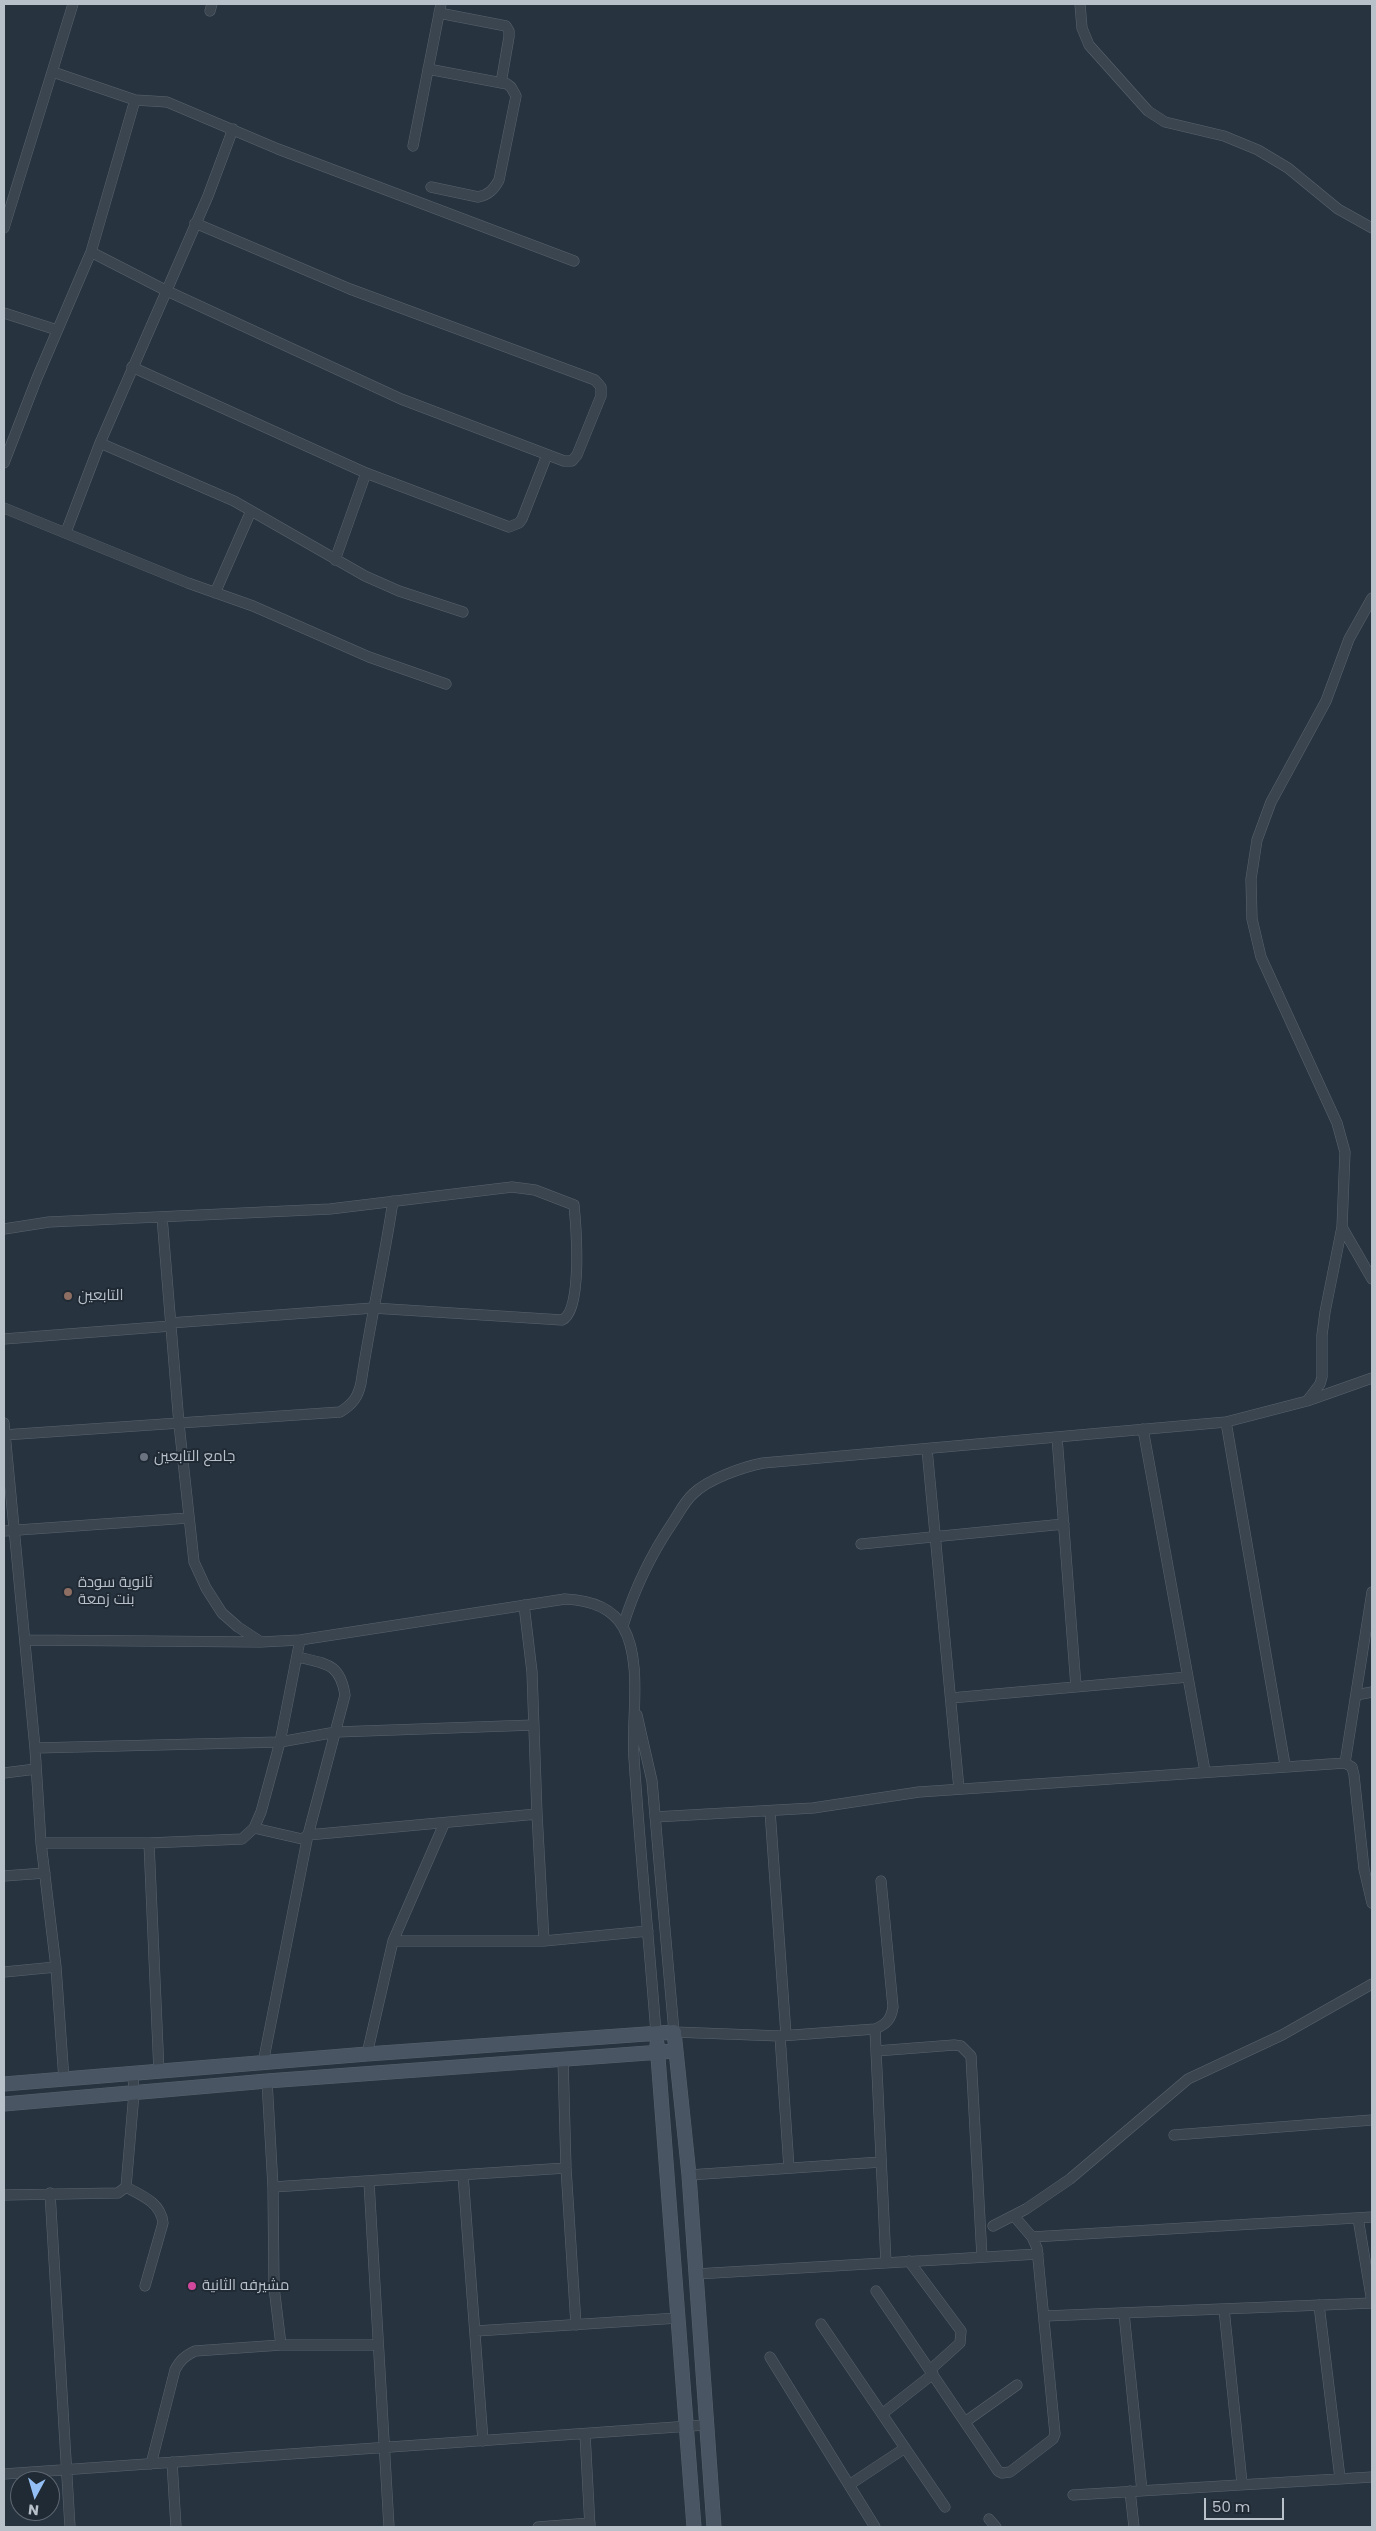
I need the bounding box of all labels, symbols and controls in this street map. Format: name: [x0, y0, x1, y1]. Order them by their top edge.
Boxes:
place label: التابعين: [78, 1287, 123, 1305]
marker: التابعين: [62, 1290, 74, 1302]
place label: جامع التابعين: [154, 1448, 235, 1466]
marker: جامع التابعين: [138, 1451, 150, 1463]
place label: ثانوية سودة بنت زمعة: [78, 1574, 153, 1609]
marker: ثانوية سودة بنت زمعة: [62, 1586, 74, 1598]
place label: مشيرفه الثانية: [202, 2277, 289, 2295]
marker: مشيرفه الثانية: [186, 2280, 198, 2292]
north arrow: [10, 2471, 60, 2521]
scale bar: [1206, 2488, 1286, 2520]
text: 50 m: [1212, 2496, 1250, 2517]
text: N: [27, 2499, 40, 2520]

